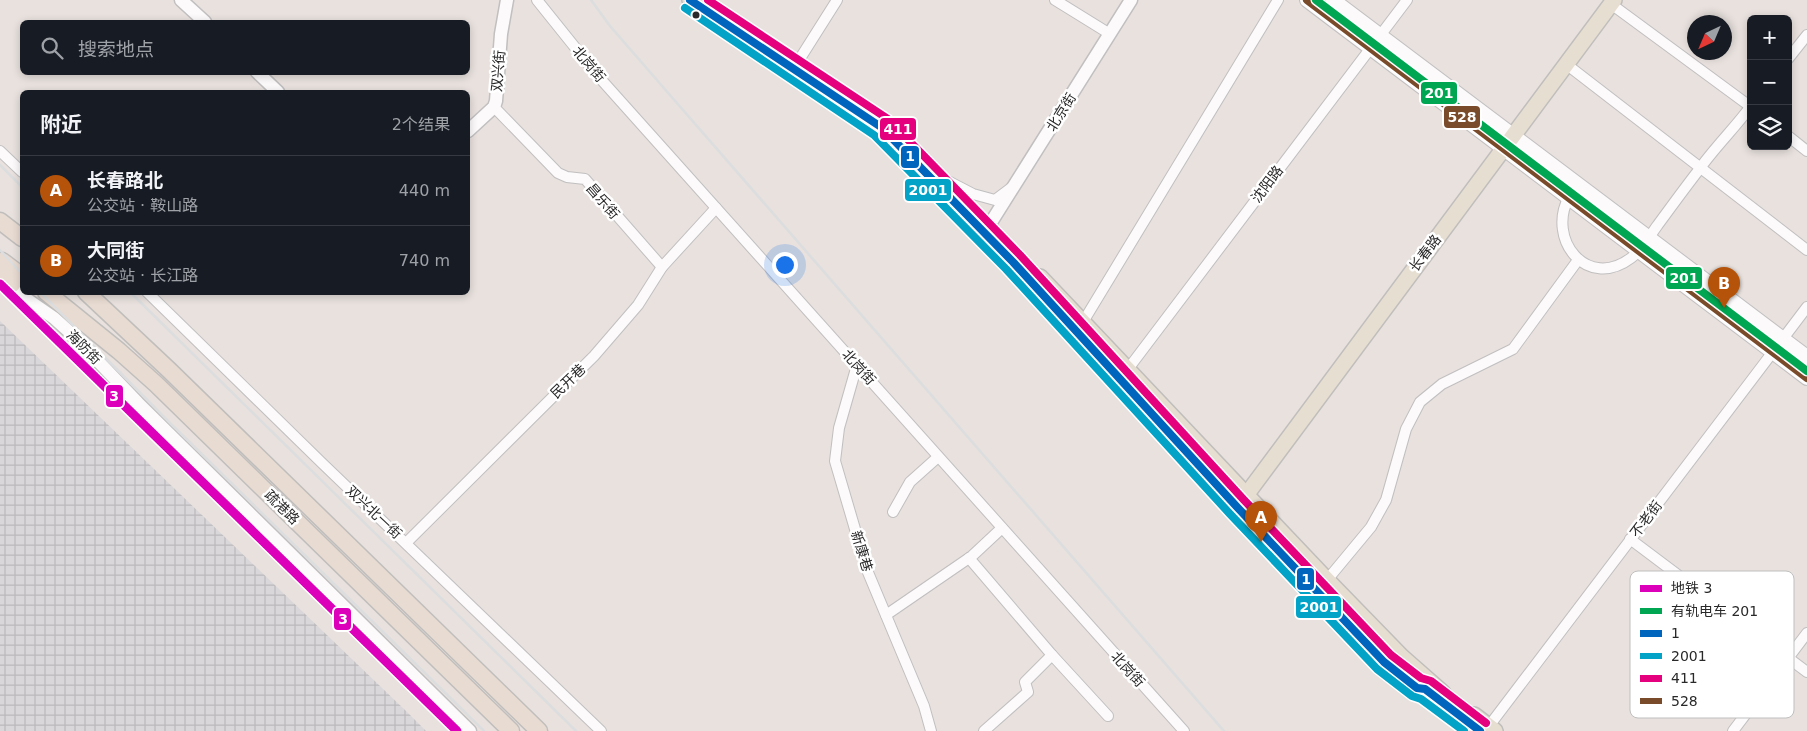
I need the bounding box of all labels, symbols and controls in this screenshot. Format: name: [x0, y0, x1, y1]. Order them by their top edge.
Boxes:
unlabelled marker: [691, 10, 701, 20]
north arrow: [1687, 15, 1732, 60]
map controls: [1747, 15, 1792, 150]
button: +: [1747, 15, 1792, 60]
search box: [20, 20, 470, 75]
icon: search: [38, 34, 66, 62]
text: 搜索地点: [78, 38, 154, 60]
street label: 北岗街: [569, 43, 609, 85]
street label: 双兴街: [488, 49, 508, 93]
button: −: [1747, 60, 1792, 105]
line badge: 201: [1420, 81, 1458, 105]
text: 201: [1424, 85, 1454, 101]
street label: 北京街: [1043, 90, 1079, 134]
line badge: 528: [1443, 105, 1481, 129]
button: layers: [1747, 105, 1792, 150]
text: 528: [1447, 109, 1477, 125]
text: 附近: [40, 113, 82, 137]
text: 2个结果: [392, 115, 450, 134]
line badge: 411: [879, 117, 917, 141]
text: 411: [883, 121, 913, 137]
line badge: 1: [900, 145, 920, 169]
text: 1: [905, 148, 915, 164]
street label: 沈阳路: [1248, 162, 1286, 206]
text: 长春路北: [87, 169, 163, 191]
line badge: 2001: [904, 178, 952, 202]
street label: 昌乐街: [583, 180, 623, 222]
text: A: [50, 181, 62, 200]
text: 440 m: [399, 181, 450, 200]
text: 2001: [909, 182, 947, 198]
text: 公交站 · 鞍山路: [87, 196, 198, 215]
street label: 长春路: [1406, 231, 1444, 275]
text: 大同街: [87, 239, 144, 261]
text: B: [50, 251, 62, 270]
text: 740 m: [399, 251, 450, 270]
your location: [772, 252, 798, 278]
text: 公交站 · 长江路: [87, 266, 198, 285]
line badge: 201: [1665, 266, 1703, 290]
pin: B: [1708, 267, 1740, 308]
text: 201: [1669, 270, 1699, 286]
street label: 海防街: [63, 326, 105, 368]
street label: 北岗街: [839, 346, 879, 388]
street label: 民开巷: [547, 361, 589, 401]
line badge: 3: [105, 384, 124, 408]
text: 3: [109, 388, 119, 404]
street label: 双兴北一街: [343, 482, 405, 542]
street label: 疏港路: [261, 487, 303, 527]
street label: 不老街: [1627, 497, 1665, 541]
pin: A: [1245, 501, 1277, 542]
street label: 新康巷: [848, 529, 876, 573]
line badge: 1: [1296, 567, 1315, 591]
text: 1: [1301, 571, 1311, 587]
legend: [1630, 571, 1794, 718]
text: 地铁 3: [1671, 580, 1712, 596]
line badge: 2001: [1295, 595, 1342, 619]
text: 2001: [1300, 599, 1338, 615]
text: 有轨电车 201: [1671, 603, 1758, 619]
line badge: 3: [333, 607, 352, 631]
text: 3: [338, 611, 348, 627]
text: 1: [1671, 625, 1680, 641]
street label: 北岗街: [1108, 648, 1148, 690]
text: 2001: [1671, 648, 1707, 664]
text: 411: [1671, 670, 1698, 686]
text: 528: [1671, 693, 1698, 709]

